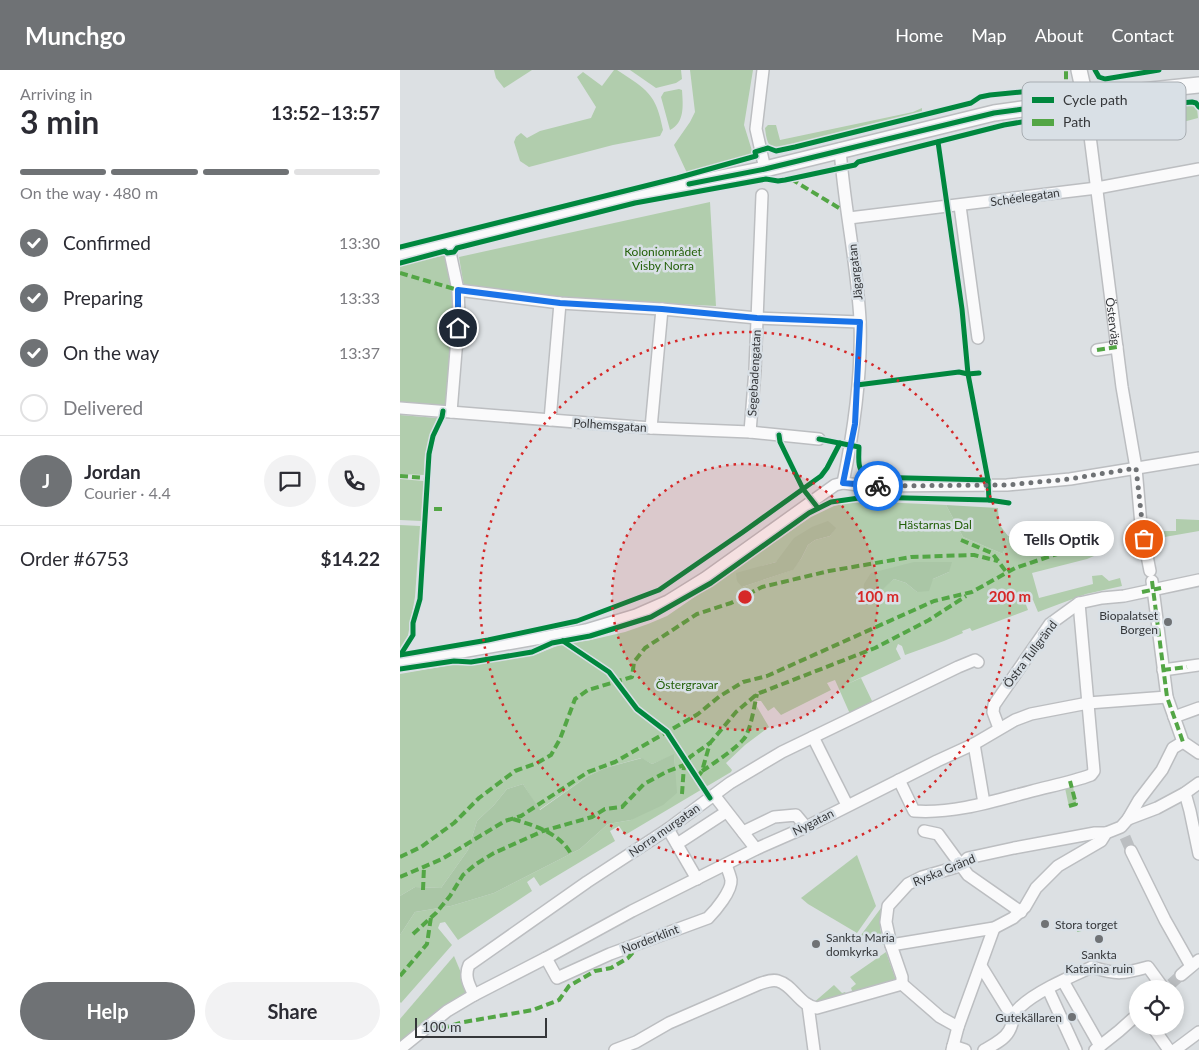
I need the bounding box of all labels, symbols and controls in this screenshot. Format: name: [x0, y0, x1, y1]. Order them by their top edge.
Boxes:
text: Munchgo: [25, 21, 126, 50]
text: Home: [895, 24, 943, 46]
text: Map: [971, 24, 1007, 46]
text: About: [1035, 24, 1084, 46]
text: Contact: [1112, 24, 1174, 46]
legend: [1022, 82, 1186, 140]
text: Arriving in: [20, 84, 93, 103]
text: Cycle path: [1063, 91, 1128, 108]
text: 13:52–13:57: [271, 101, 380, 124]
text: 3 min: [20, 102, 99, 141]
text: Path: [1063, 113, 1091, 130]
text: On the way · 480 m: [20, 183, 158, 202]
street label: Schéelegatan: [989, 185, 1061, 209]
icon: check: [20, 229, 48, 257]
text: Confirmed: [63, 231, 151, 254]
text: 13:30: [339, 233, 380, 252]
street label: Jägargatan: [845, 243, 865, 301]
park label: Koloniområdet Visby Norra: [624, 244, 703, 273]
icon: check: [20, 284, 48, 312]
text: Preparing: [63, 286, 143, 309]
text: 13:33: [339, 288, 380, 307]
street label: Österväg: [1103, 296, 1124, 346]
pin: [437, 307, 479, 349]
icon: home: [444, 314, 472, 342]
street label: Segebadengatan: [744, 329, 764, 417]
icon: check: [20, 339, 48, 367]
text: On the way: [63, 341, 159, 364]
text: 13:37: [339, 343, 380, 362]
text: Delivered: [63, 396, 143, 419]
street label: Polhemsgatan: [573, 415, 647, 435]
button: chat: [264, 455, 316, 507]
button: phone: [328, 455, 380, 507]
text: Jordan: [84, 460, 141, 483]
courier: [853, 461, 903, 511]
text: J: [42, 469, 50, 492]
icon: bike: [864, 472, 892, 500]
text: Courier · 4.4: [84, 483, 171, 502]
park label: Hästarnas Dal: [898, 517, 972, 532]
pin: [1123, 518, 1165, 560]
callout: Tells Optik: [1009, 522, 1114, 556]
icon: bag: [1130, 525, 1158, 553]
text: Tells Optik: [1024, 529, 1099, 548]
text: Order #6753: [20, 547, 129, 570]
text: $14.22: [320, 547, 380, 570]
text: 100 m: [857, 587, 899, 605]
text: 200 m: [989, 587, 1031, 605]
centre of rings: [736, 588, 754, 606]
place label: Biopalatset Borgen: [1099, 608, 1159, 637]
marker: Biopalatset Borgen: [1162, 616, 1174, 628]
street label: Östra Tullgränd: [1000, 618, 1060, 690]
park label: Östergravar: [656, 677, 719, 692]
street label: Norra murgatan: [626, 800, 702, 860]
street label: Nygatan: [790, 805, 836, 839]
street label: Ryska Gränd: [911, 851, 977, 889]
place label: Stora torget: [1055, 917, 1118, 932]
marker: Stora torget: [1039, 918, 1051, 930]
street label: Norderklint: [619, 921, 681, 957]
place label: Sankta Maria domkyrka: [826, 930, 895, 959]
marker: Sankta Katarina ruin: [1093, 933, 1105, 945]
marker: Sankta Maria domkyrka: [810, 938, 822, 950]
place label: Sankta Katarina ruin: [1065, 947, 1133, 976]
map controls: [1129, 980, 1184, 1035]
button: locate: [1129, 980, 1184, 1035]
button: Help: [20, 982, 195, 1040]
button: Share: [205, 982, 380, 1040]
place label: Gutekällaren: [995, 1010, 1062, 1025]
marker: Gutekällaren: [1066, 1011, 1078, 1023]
scale bar: [415, 1015, 548, 1038]
text: 100 m: [422, 1018, 461, 1035]

